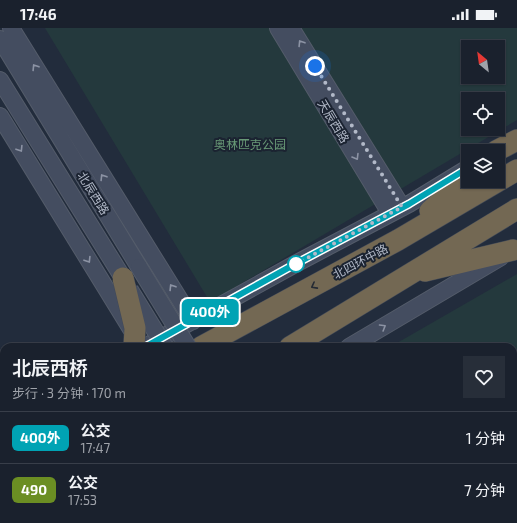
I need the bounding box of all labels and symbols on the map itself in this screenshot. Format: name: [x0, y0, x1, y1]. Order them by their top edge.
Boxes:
one-way arrow: [298, 40, 305, 47]
north arrow: [461, 40, 505, 84]
your location: [305, 56, 325, 76]
one-way arrow: [33, 64, 40, 71]
street label: 天辰西路: [316, 97, 352, 145]
park label: 奥林匹克公园: [214, 137, 286, 151]
one-way arrow: [16, 145, 23, 152]
one-way arrow: [351, 153, 359, 160]
street label: 北辰西路: [75, 169, 113, 217]
one-way arrow: [101, 174, 108, 181]
street label: 北四环中路: [330, 241, 390, 281]
unlabelled marker: [287, 255, 305, 273]
one-way arrow: [84, 256, 91, 263]
one-way arrow: [311, 281, 319, 288]
one-way arrow: [170, 285, 177, 292]
line badge: 400外: [182, 299, 238, 325]
one-way arrow: [379, 325, 386, 332]

